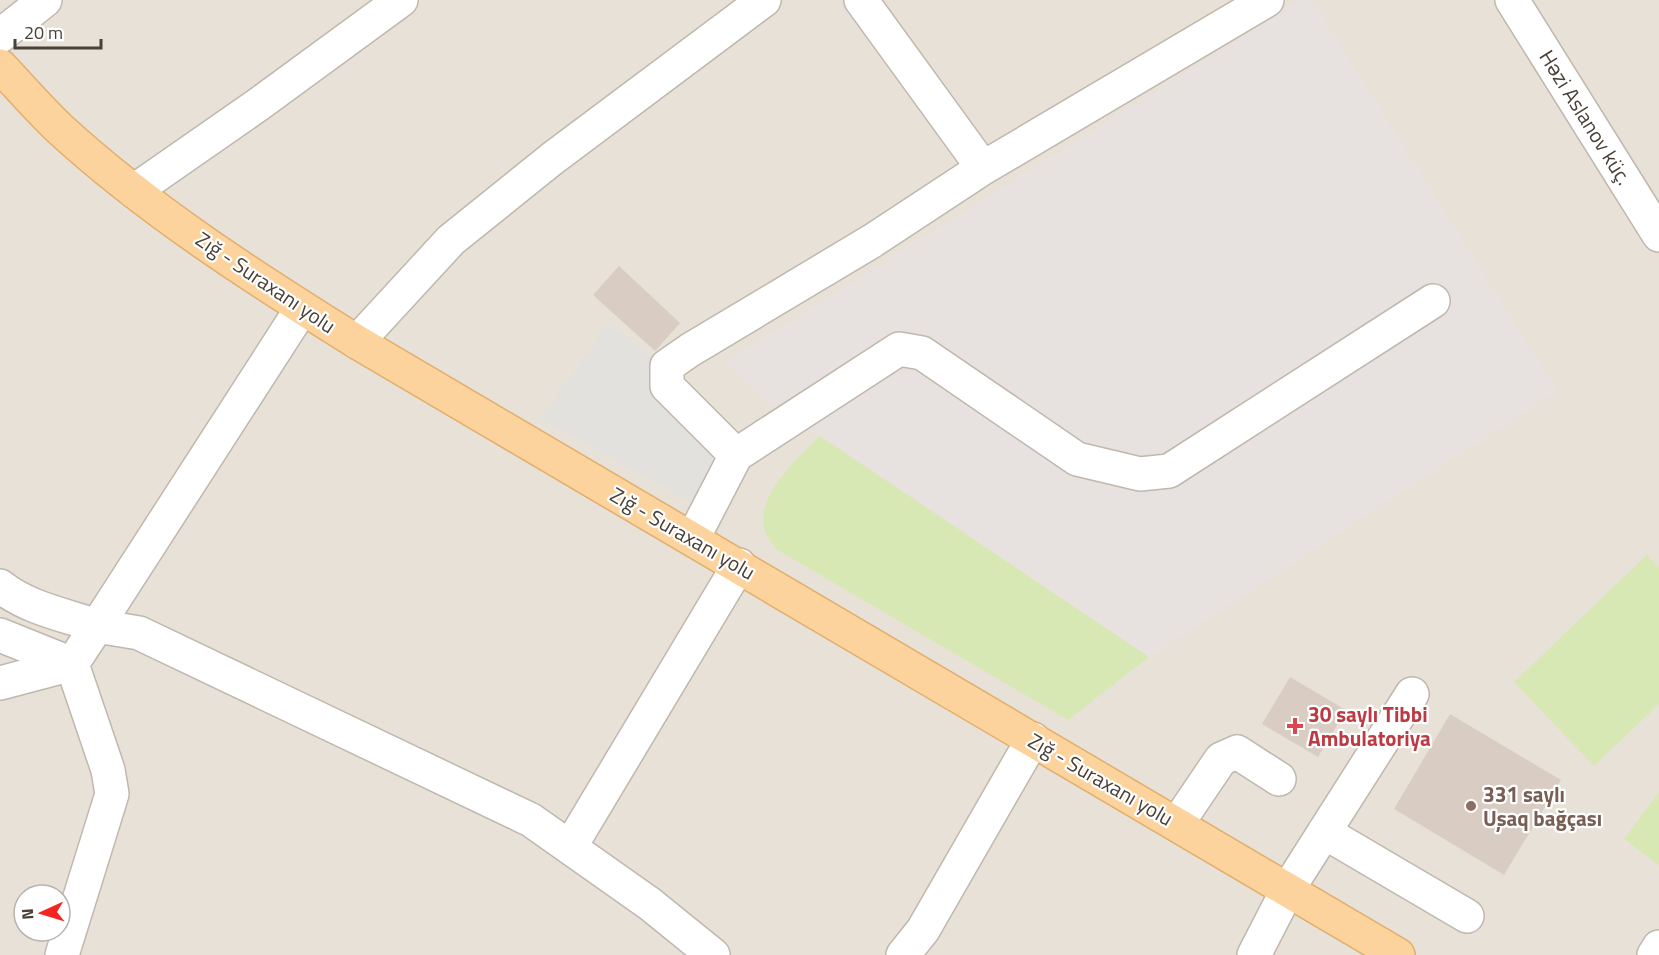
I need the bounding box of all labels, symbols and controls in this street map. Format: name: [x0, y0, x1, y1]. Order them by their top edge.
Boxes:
scale bar: [15, 12, 100, 50]
text: 20 m: [24, 19, 63, 46]
street label: Həzi Aslanov küç.: [1532, 43, 1640, 191]
street label: Zığ - Suraxanı yolu: [190, 223, 342, 341]
street label: Zığ - Suraxanı yolu: [604, 478, 762, 588]
place label: 30 saylı Tibbi Ambulatoriya: [1308, 698, 1431, 754]
marker: 30 saylı Tibbi Ambulatoriya: [1286, 717, 1304, 735]
street label: Zığ - Suraxanı yolu: [1022, 724, 1180, 834]
place label: 331 saylı Uşaq bağçası: [1483, 778, 1602, 834]
marker: 331 saylı Uşaq bağçası: [1464, 799, 1478, 813]
north arrow: [12, 883, 72, 943]
text: N: [15, 908, 39, 920]

